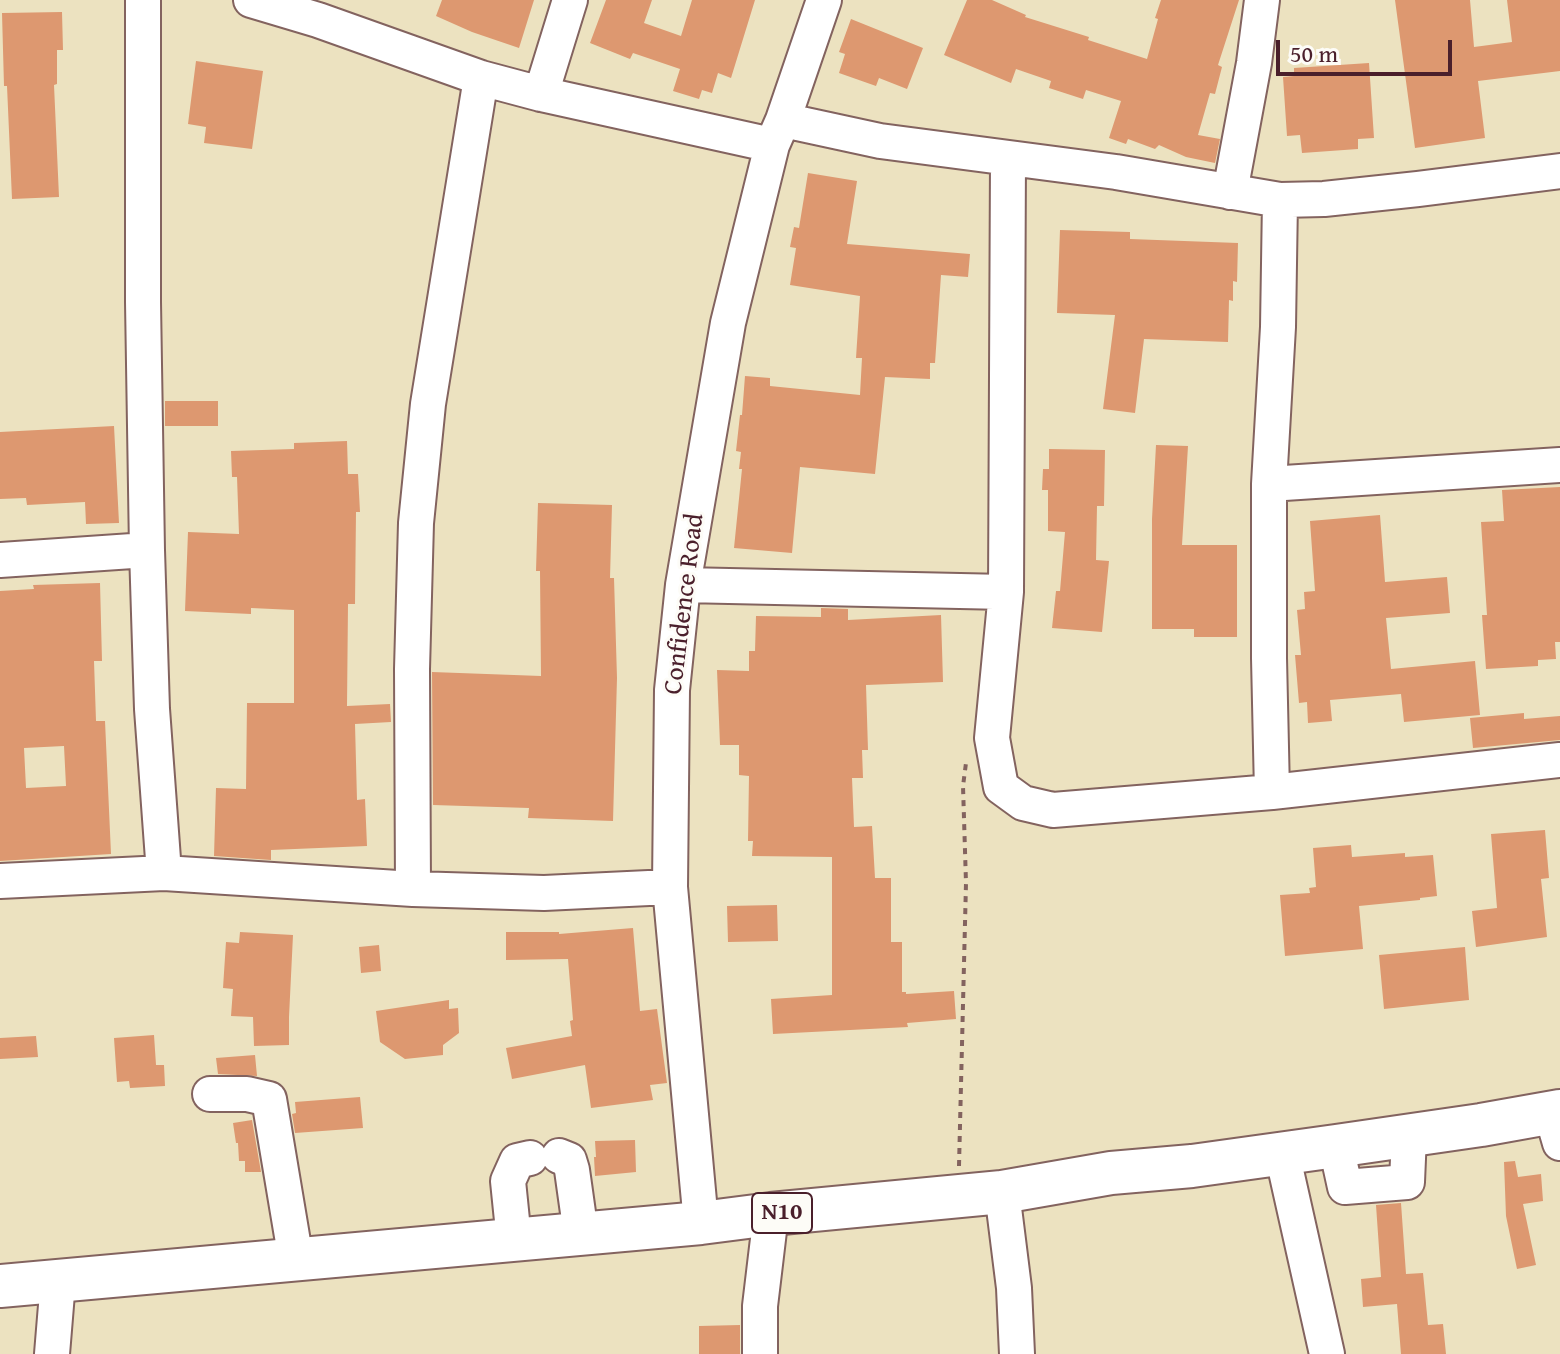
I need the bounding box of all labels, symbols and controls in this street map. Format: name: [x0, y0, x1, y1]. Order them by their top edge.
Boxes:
scale bar: [1280, 24, 1456, 74]
text: 50 m: [1290, 36, 1338, 71]
street label: Confidence Road: [658, 512, 712, 696]
road number: N10: [752, 1193, 812, 1233]

